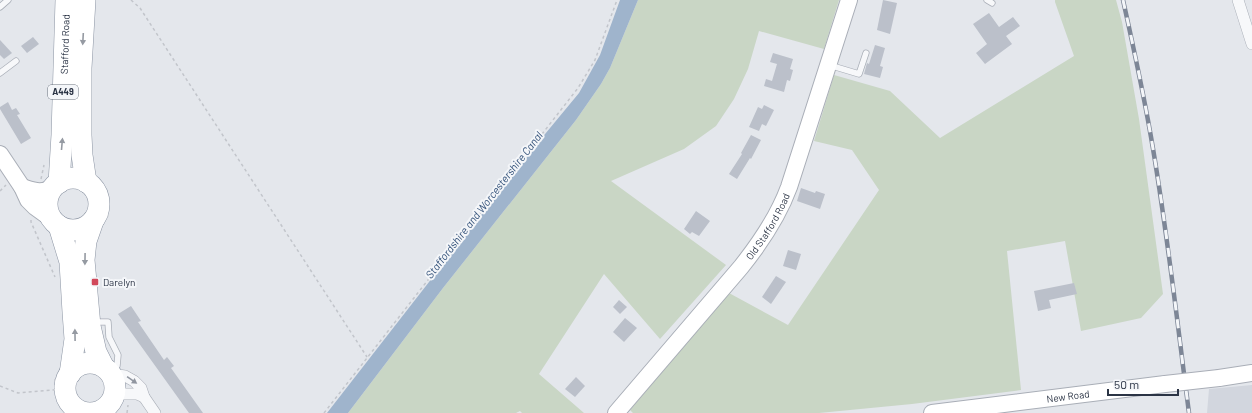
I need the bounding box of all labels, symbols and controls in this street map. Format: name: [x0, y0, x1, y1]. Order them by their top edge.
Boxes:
street label: Stafford Road: [58, 14, 72, 74]
one-way arrow: [79, 33, 86, 45]
road number: A449: [48, 85, 78, 99]
water label: Staffordshire and Worcestershire Canal: [422, 128, 545, 281]
one-way arrow: [58, 138, 65, 150]
street label: Old Stafford Road: [743, 191, 792, 262]
one-way arrow: [82, 253, 88, 266]
place label: Darelyn: [103, 276, 135, 288]
marker: Darelyn: [90, 277, 100, 287]
one-way arrow: [71, 329, 78, 341]
scale bar: [1108, 371, 1178, 397]
one-way arrow: [126, 376, 137, 384]
text: 50 m: [1114, 377, 1139, 391]
street label: New Road: [1046, 387, 1090, 405]

